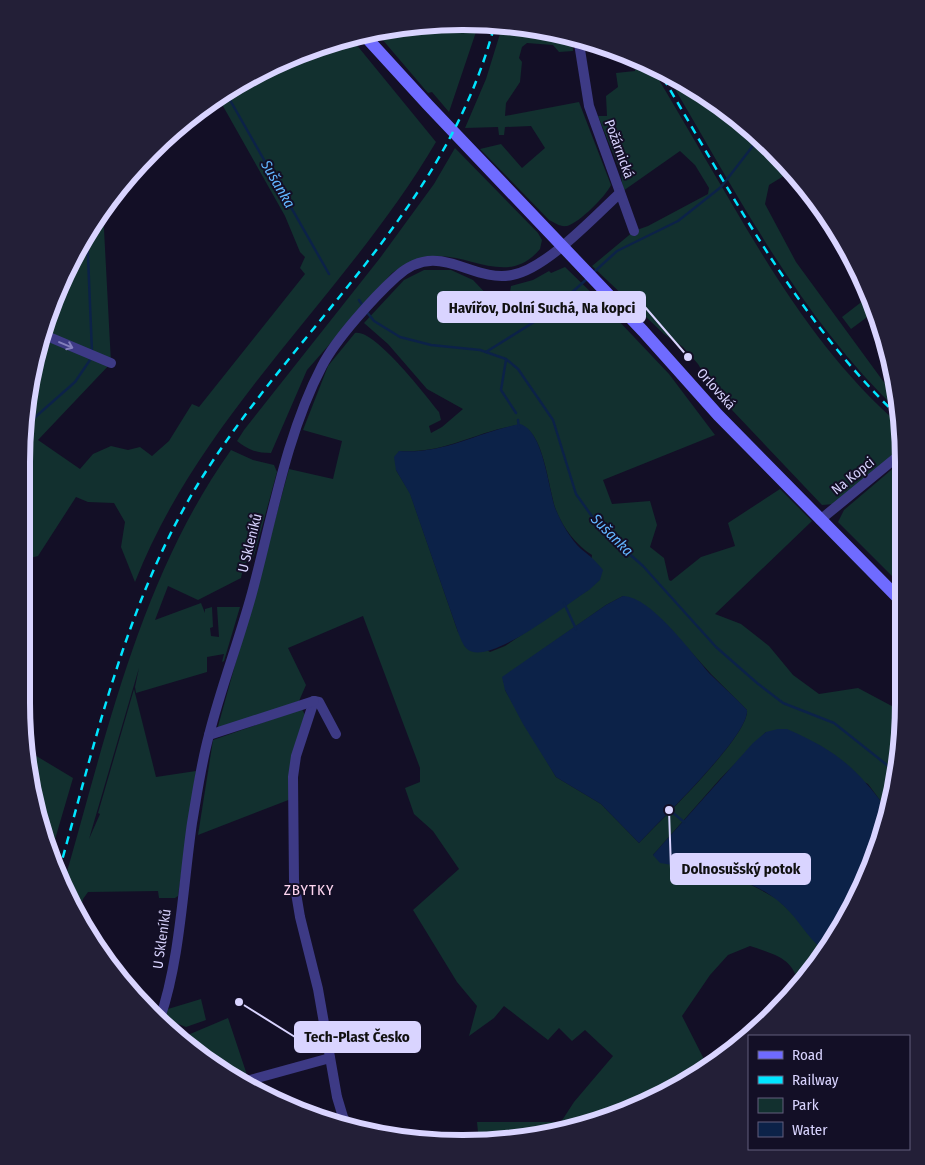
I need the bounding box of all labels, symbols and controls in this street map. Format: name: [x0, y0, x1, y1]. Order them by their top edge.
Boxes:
street label: Požárnická: [601, 117, 638, 181]
water label: Sušanka: [257, 156, 299, 211]
callout: Havířov, Dolní Suchá, Na kopci: [438, 292, 645, 322]
text: Havířov, Dolní Suchá, Na kopci: [449, 299, 635, 317]
one-way arrow: [58, 341, 73, 351]
street label: Orlovská: [693, 365, 739, 413]
street label: Na Kopci: [828, 454, 878, 498]
water label: Sušanka: [586, 509, 637, 560]
street label: U Skleníků: [234, 512, 266, 574]
callout: Dolnosušský potok: [671, 854, 810, 884]
text: Dolnosušský potok: [682, 860, 801, 878]
district label: ZBYTKY: [284, 881, 334, 899]
street label: U Skleníků: [149, 908, 175, 970]
callout: Tech-Plast Česko: [295, 1022, 420, 1052]
text: Tech-Plast Česko: [304, 1028, 410, 1046]
legend: [748, 1035, 910, 1150]
text: Road: [792, 1046, 823, 1064]
text: Railway: [792, 1071, 839, 1089]
text: Park: [792, 1096, 819, 1114]
text: Water: [792, 1121, 828, 1139]

